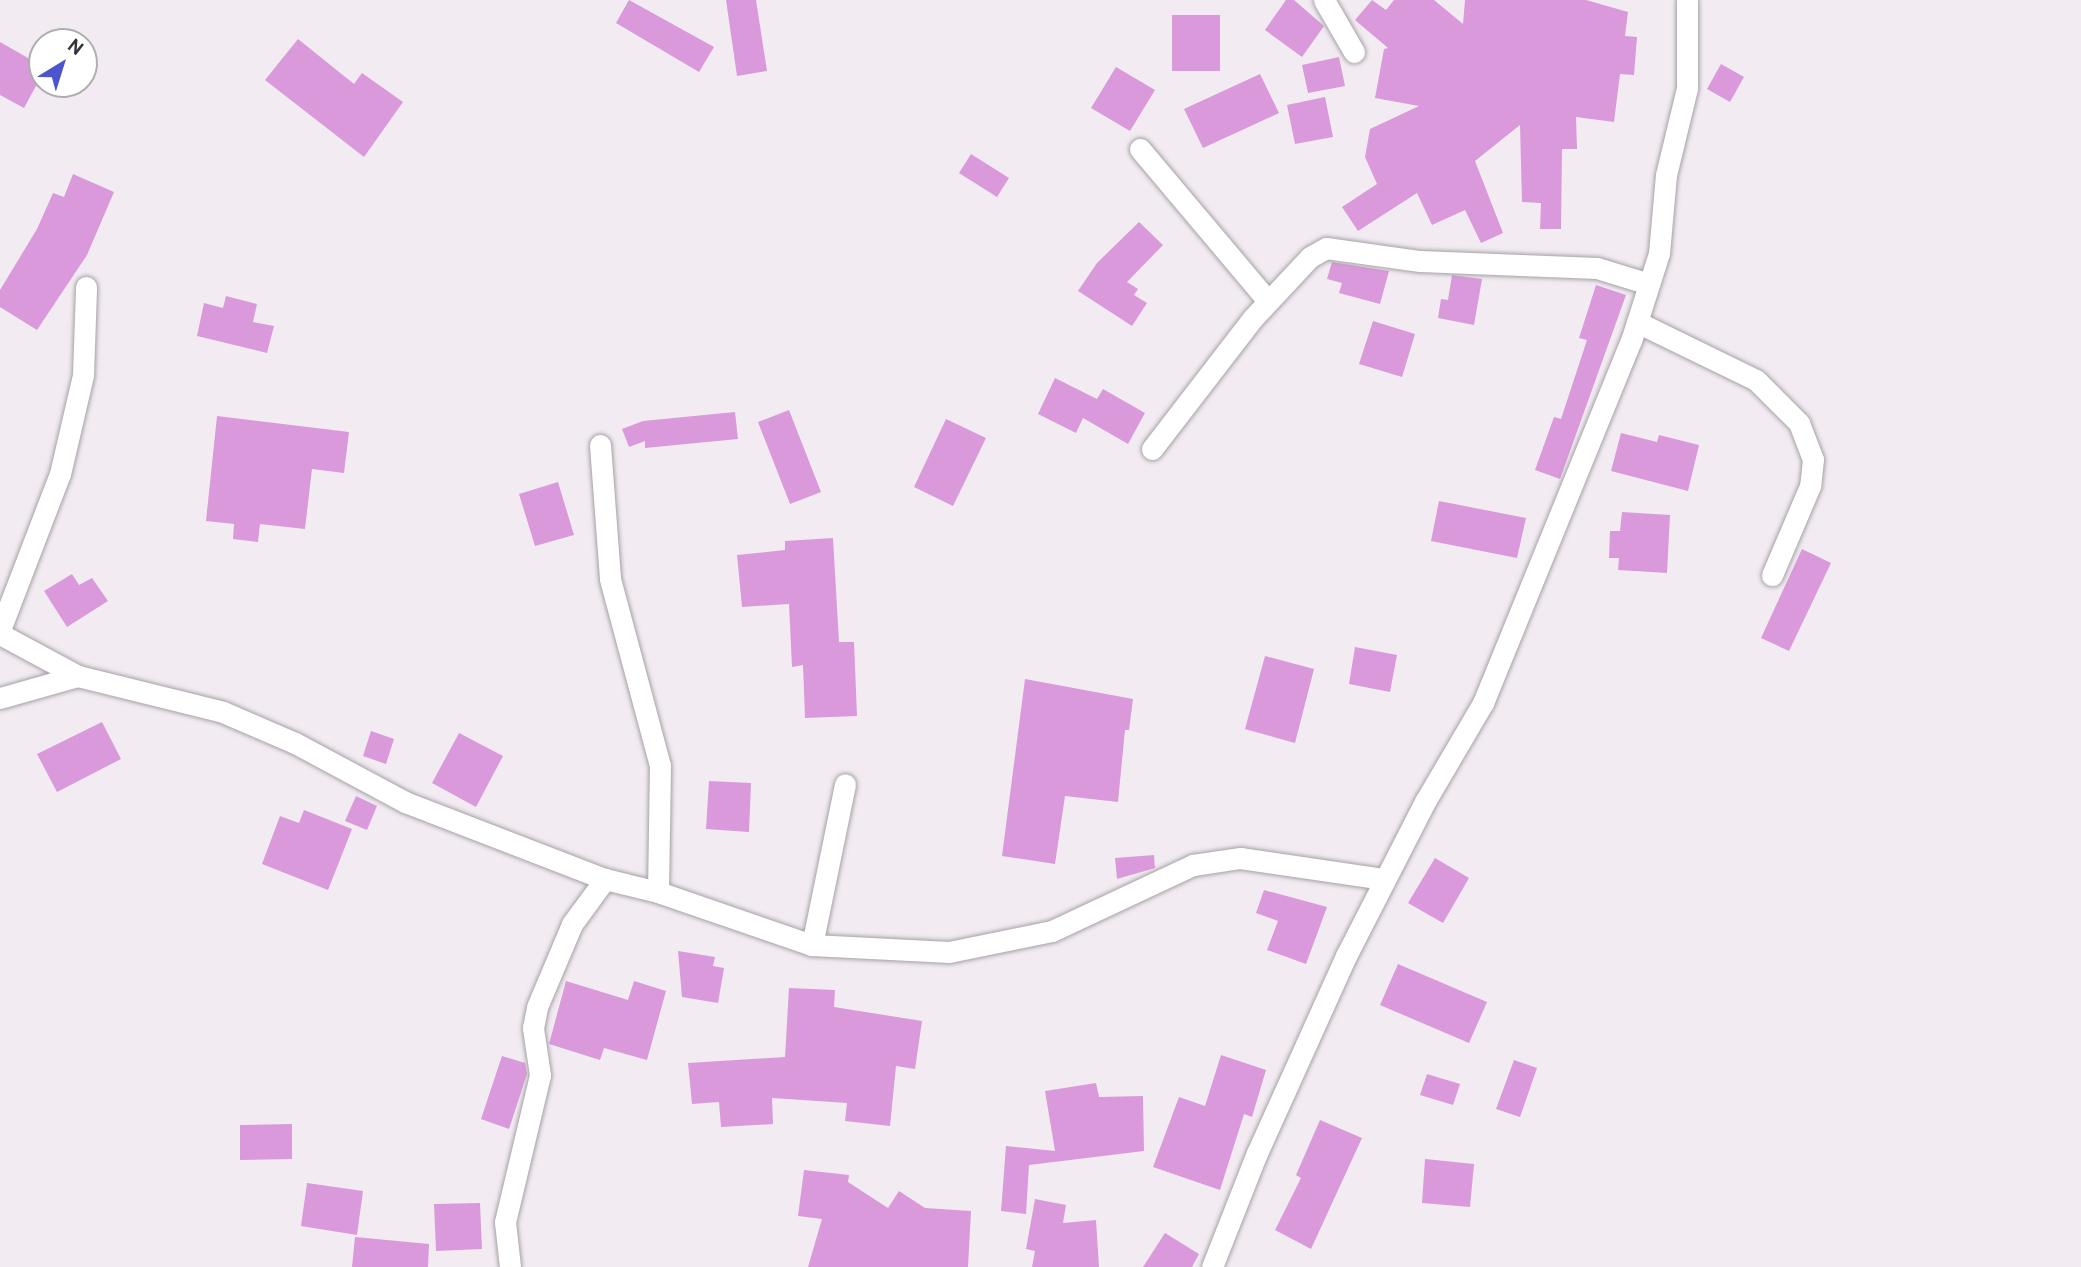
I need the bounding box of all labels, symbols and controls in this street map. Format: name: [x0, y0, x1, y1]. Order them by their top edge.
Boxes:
north arrow: [28, 28, 98, 98]
text: N: [62, 34, 87, 62]

